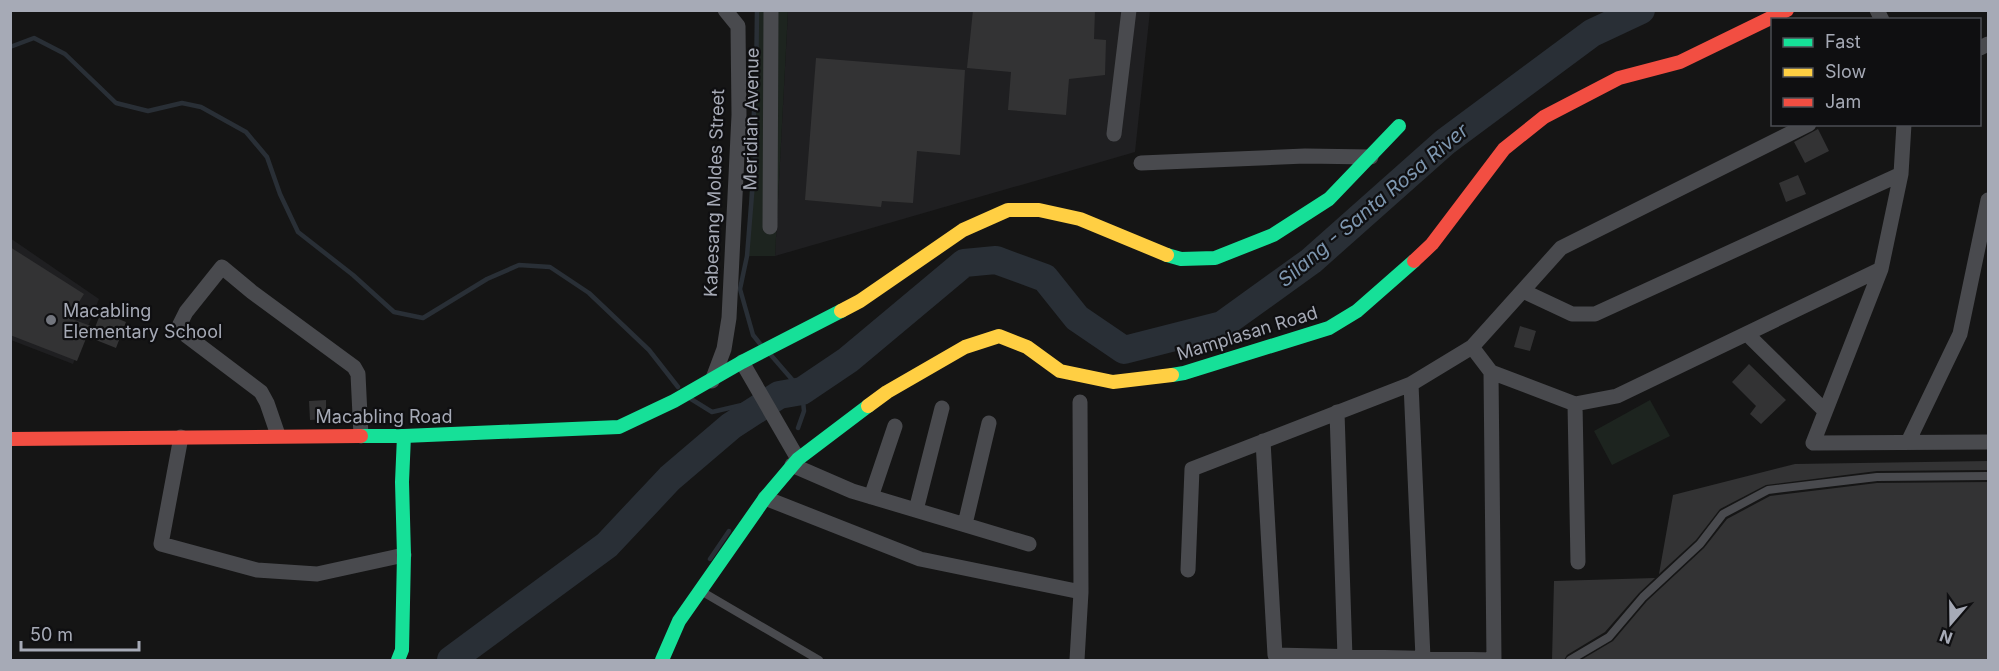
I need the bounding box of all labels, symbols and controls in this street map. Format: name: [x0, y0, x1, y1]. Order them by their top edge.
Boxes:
legend: [1771, 18, 1981, 126]
text: Fast: [1825, 31, 1861, 52]
street label: Meridian Avenue: [739, 48, 763, 190]
text: Slow: [1825, 61, 1866, 82]
street label: Kabesang Moldes Street: [700, 88, 728, 297]
text: Jam: [1825, 91, 1861, 112]
water label: Silang - Santa Rosa River: [1273, 118, 1473, 292]
place label: Macabling Elementary School: [63, 300, 222, 342]
street label: Mamplasan Road: [1174, 302, 1320, 364]
marker: Macabling Elementary School: [44, 313, 58, 327]
street label: Macabling Road: [316, 406, 452, 427]
north arrow: [1921, 593, 1981, 653]
scale bar: [21, 614, 140, 652]
text: 50 m: [30, 624, 73, 645]
text: N: [1937, 626, 1955, 649]

